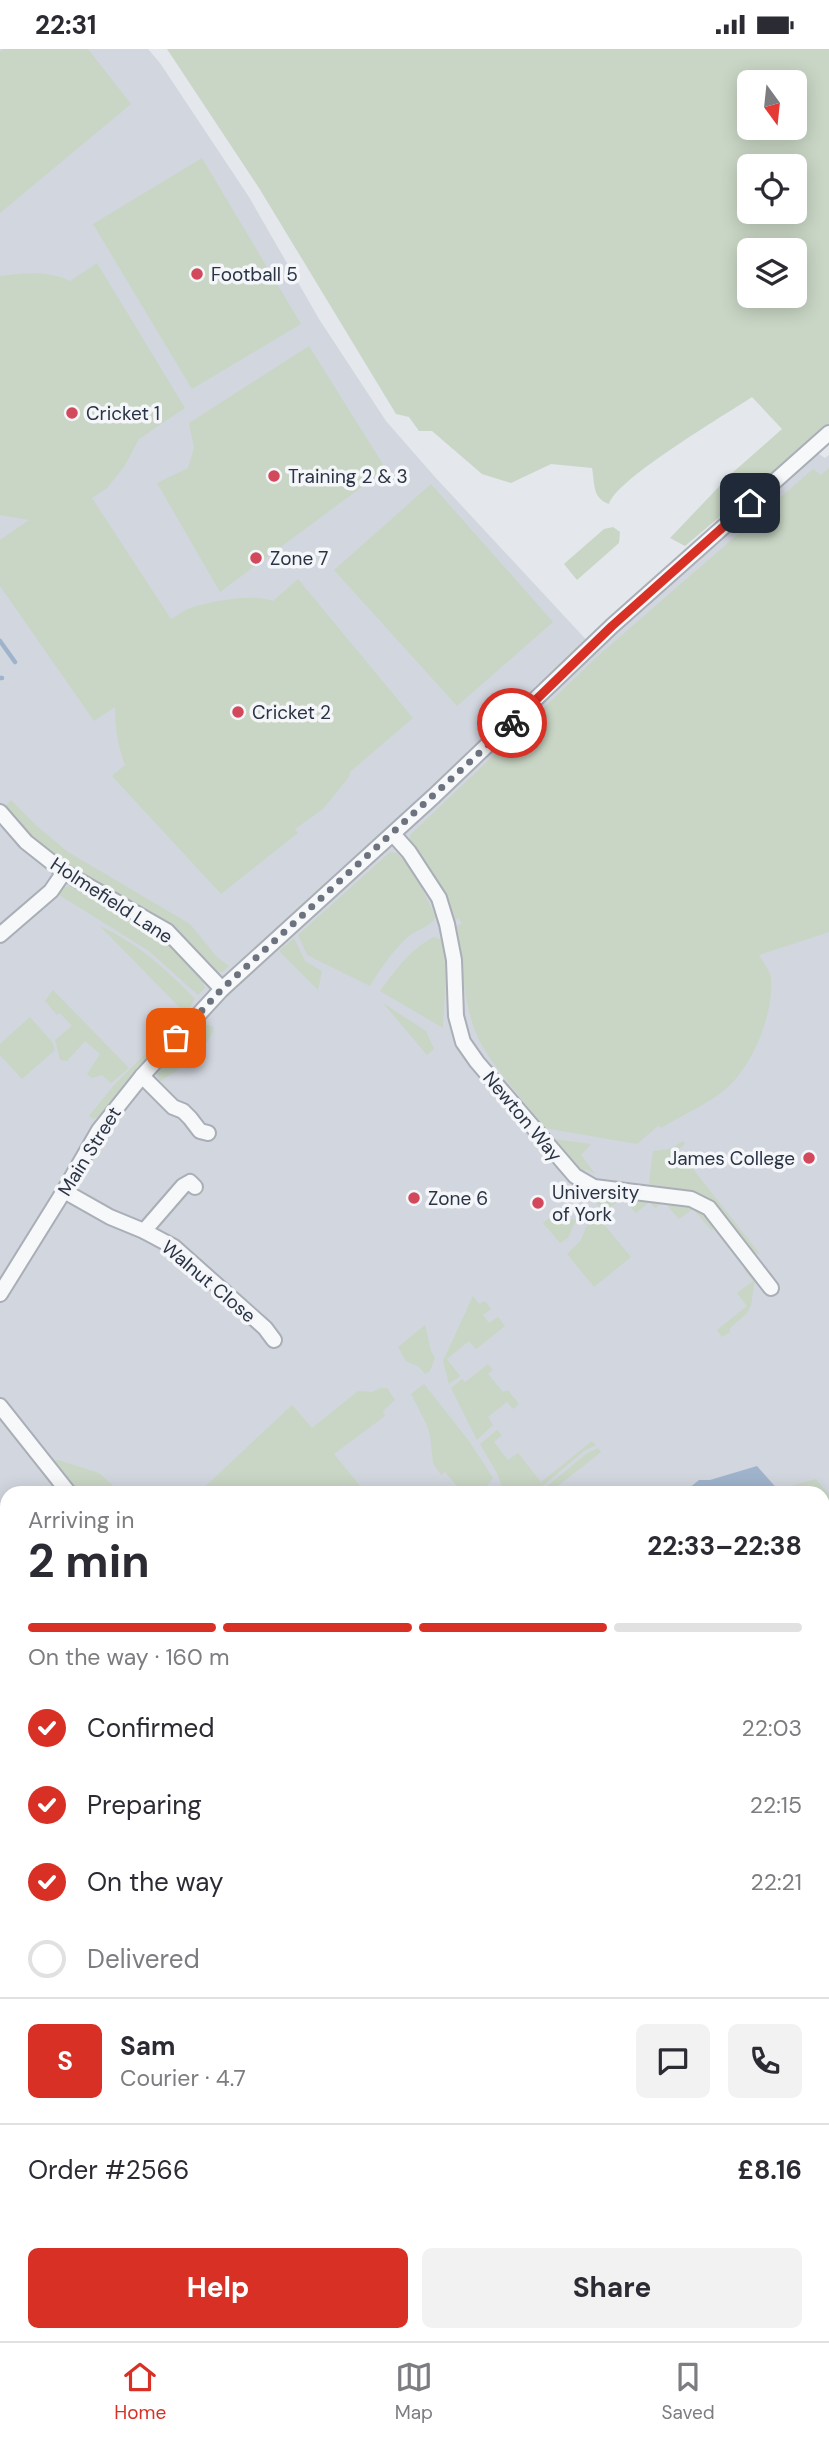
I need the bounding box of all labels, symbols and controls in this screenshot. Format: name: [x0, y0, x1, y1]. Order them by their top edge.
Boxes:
text: 22:31: [35, 8, 97, 42]
north arrow: [737, 70, 807, 140]
map controls: [737, 70, 807, 308]
button: locate: [737, 154, 807, 224]
button: layers: [737, 238, 807, 308]
place label: Football 5: [211, 262, 298, 287]
marker: Football 5: [189, 266, 205, 282]
place label: Cricket 1: [86, 401, 160, 426]
marker: Cricket 1: [64, 405, 80, 421]
place label: Training 2 & 3: [288, 464, 408, 489]
marker: Training 2 & 3: [266, 468, 282, 484]
pin: [720, 473, 780, 533]
icon: home: [731, 484, 769, 522]
place label: Zone 7: [270, 546, 328, 571]
marker: Zone 7: [248, 550, 264, 566]
courier: [477, 688, 547, 758]
place label: Cricket 2: [252, 700, 331, 725]
marker: Cricket 2: [230, 704, 246, 720]
icon: bike: [493, 704, 531, 742]
street label: Holmefield Lane: [46, 852, 178, 949]
pin: [146, 1008, 206, 1068]
icon: bag: [157, 1019, 195, 1057]
street label: Newton Way: [478, 1066, 568, 1167]
street label: Main Street: [52, 1102, 127, 1201]
place label: James College: [668, 1146, 795, 1171]
marker: James College: [801, 1150, 817, 1166]
place label: University of York: [552, 1180, 640, 1227]
place label: Zone 6: [428, 1186, 488, 1211]
marker: Zone 6: [406, 1190, 422, 1206]
marker: University of York: [530, 1195, 546, 1211]
street label: Walnut Close: [156, 1235, 261, 1328]
text: Arriving in: [28, 1505, 134, 1535]
text: 22:33–22:38: [647, 1529, 802, 1563]
text: 2 min: [28, 1531, 150, 1591]
text: On the way · 160 m: [28, 1642, 229, 1672]
icon: check: [28, 1709, 66, 1747]
text: Confirmed: [87, 1711, 214, 1745]
text: 22:03: [742, 1713, 802, 1743]
icon: check: [28, 1786, 66, 1824]
text: Preparing: [87, 1788, 202, 1822]
text: 22:15: [750, 1790, 802, 1820]
icon: check: [28, 1863, 66, 1901]
text: On the way: [87, 1865, 223, 1899]
text: 22:21: [750, 1867, 802, 1897]
text: Delivered: [87, 1942, 200, 1976]
button: chat: [636, 2024, 710, 2098]
button: phone: [728, 2024, 802, 2098]
text: Sam: [120, 2029, 175, 2063]
text: S: [57, 2044, 73, 2078]
text: Courier · 4.7: [120, 2063, 246, 2093]
text: Order #2566: [28, 2153, 189, 2187]
text: £8.16: [738, 2153, 802, 2187]
button: Help: [28, 2248, 408, 2328]
button: Share: [422, 2248, 802, 2328]
tab: Home: [114, 2358, 166, 2425]
tab: Map: [395, 2358, 433, 2425]
tab: Saved: [661, 2358, 715, 2425]

